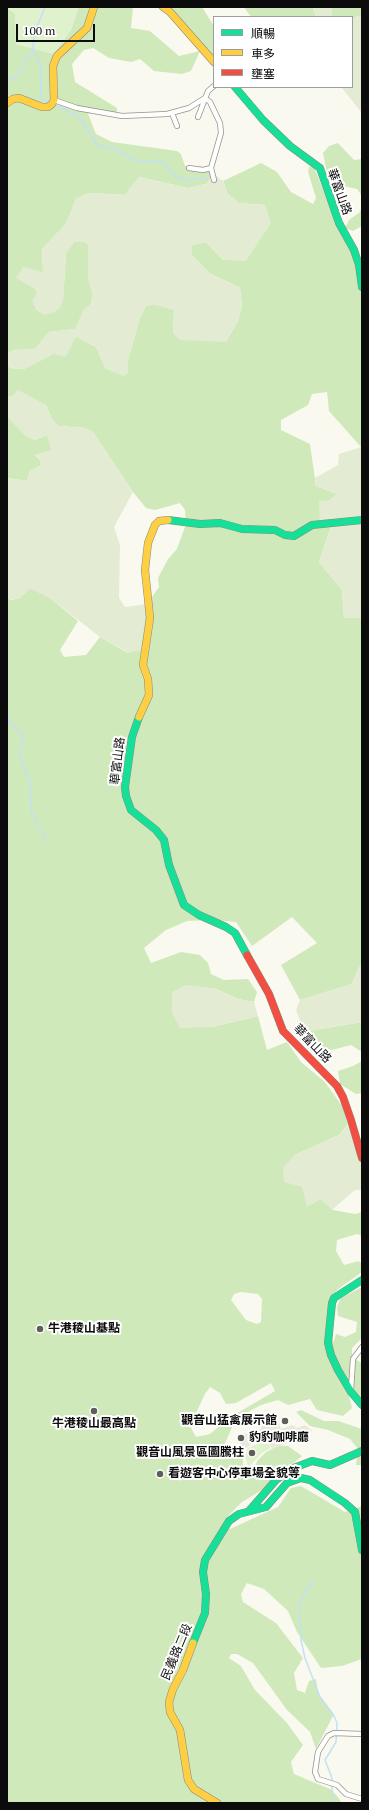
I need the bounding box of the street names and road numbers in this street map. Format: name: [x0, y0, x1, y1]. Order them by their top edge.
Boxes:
street label: 華富山路: [324, 167, 354, 217]
street label: 華富山路: [108, 736, 128, 786]
street label: 華富山路: [290, 1022, 334, 1066]
street label: 民義路二段: [159, 1622, 195, 1682]

